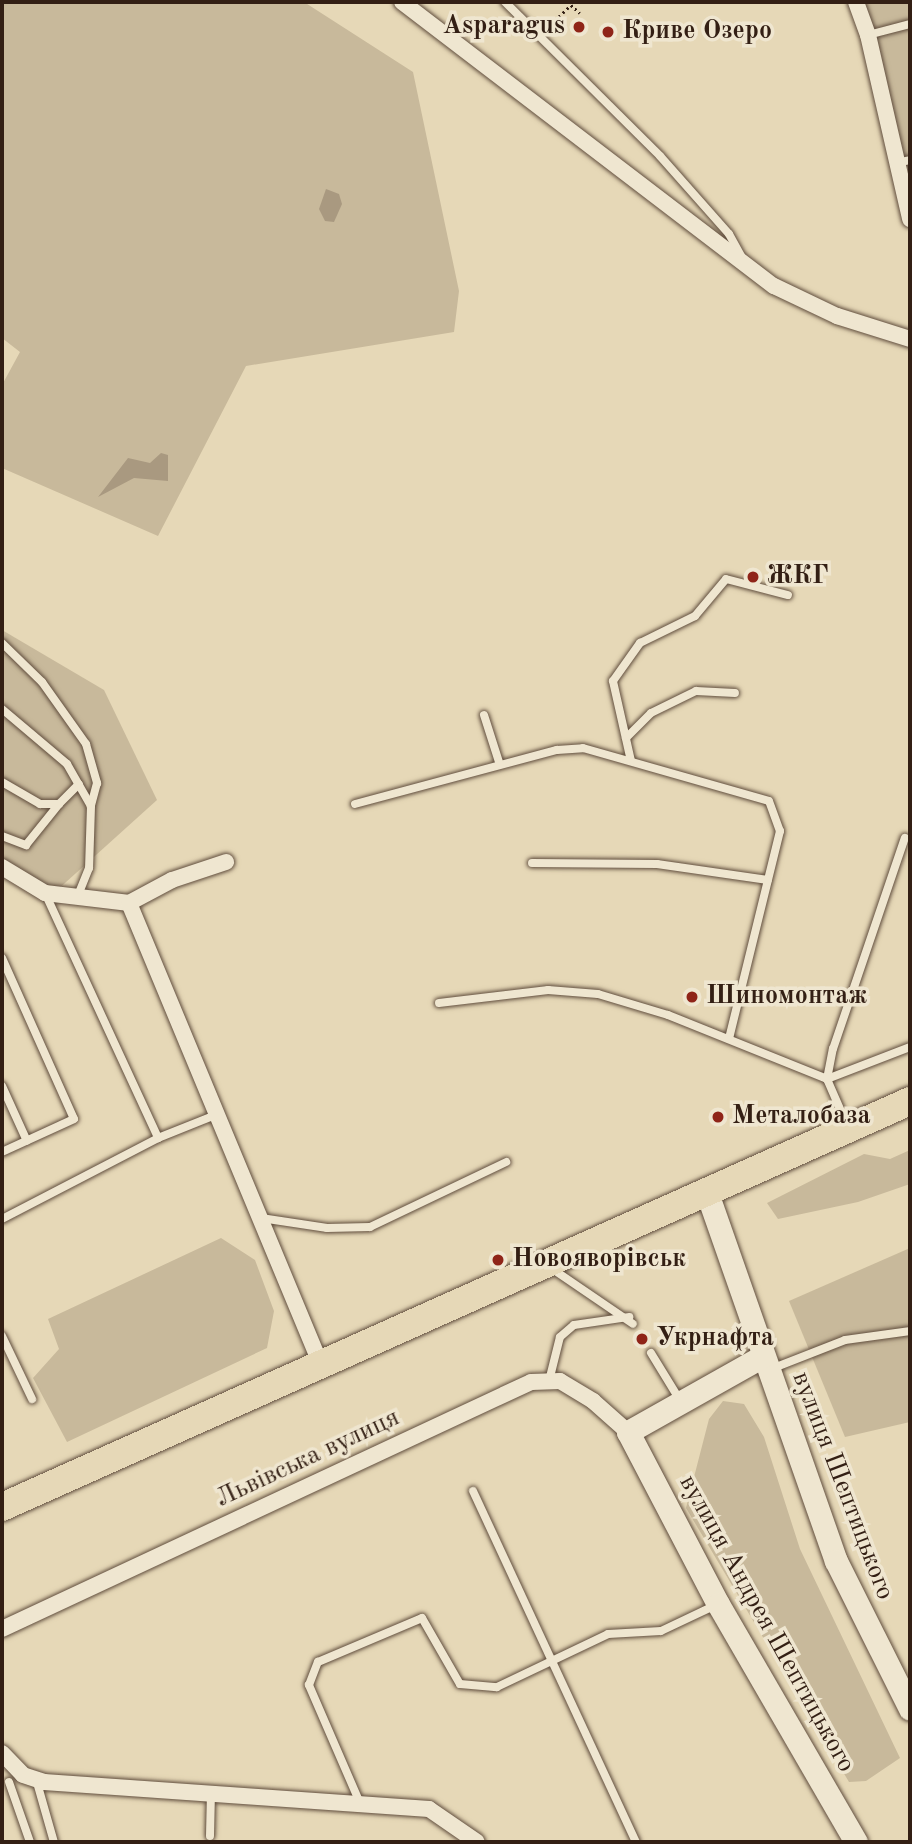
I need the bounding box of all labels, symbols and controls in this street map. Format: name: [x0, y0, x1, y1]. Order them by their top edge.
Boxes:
place label: Asparagus: [442, 11, 565, 43]
place label: Криве Озеро: [622, 16, 772, 48]
marker: Asparagus: [571, 19, 587, 35]
marker: Криве Озеро: [600, 24, 616, 40]
place label: ЖКГ: [767, 561, 829, 593]
marker: ЖКГ: [745, 569, 761, 585]
place label: Шиномонтаж: [706, 981, 867, 1013]
marker: Шиномонтаж: [684, 989, 700, 1005]
place label: Металобаза: [732, 1101, 871, 1133]
marker: Металобаза: [710, 1109, 726, 1125]
place label: Новояворівськ: [512, 1244, 686, 1276]
marker: Новояворівськ: [490, 1252, 506, 1268]
place label: Укрнафта: [656, 1323, 774, 1355]
marker: Укрнафта: [634, 1331, 650, 1347]
street label: вулиця Шептицького: [784, 1367, 900, 1605]
street label: Львівська вулиця: [211, 1403, 405, 1515]
street label: вулиця Андрея Шептицького: [671, 1470, 861, 1778]

